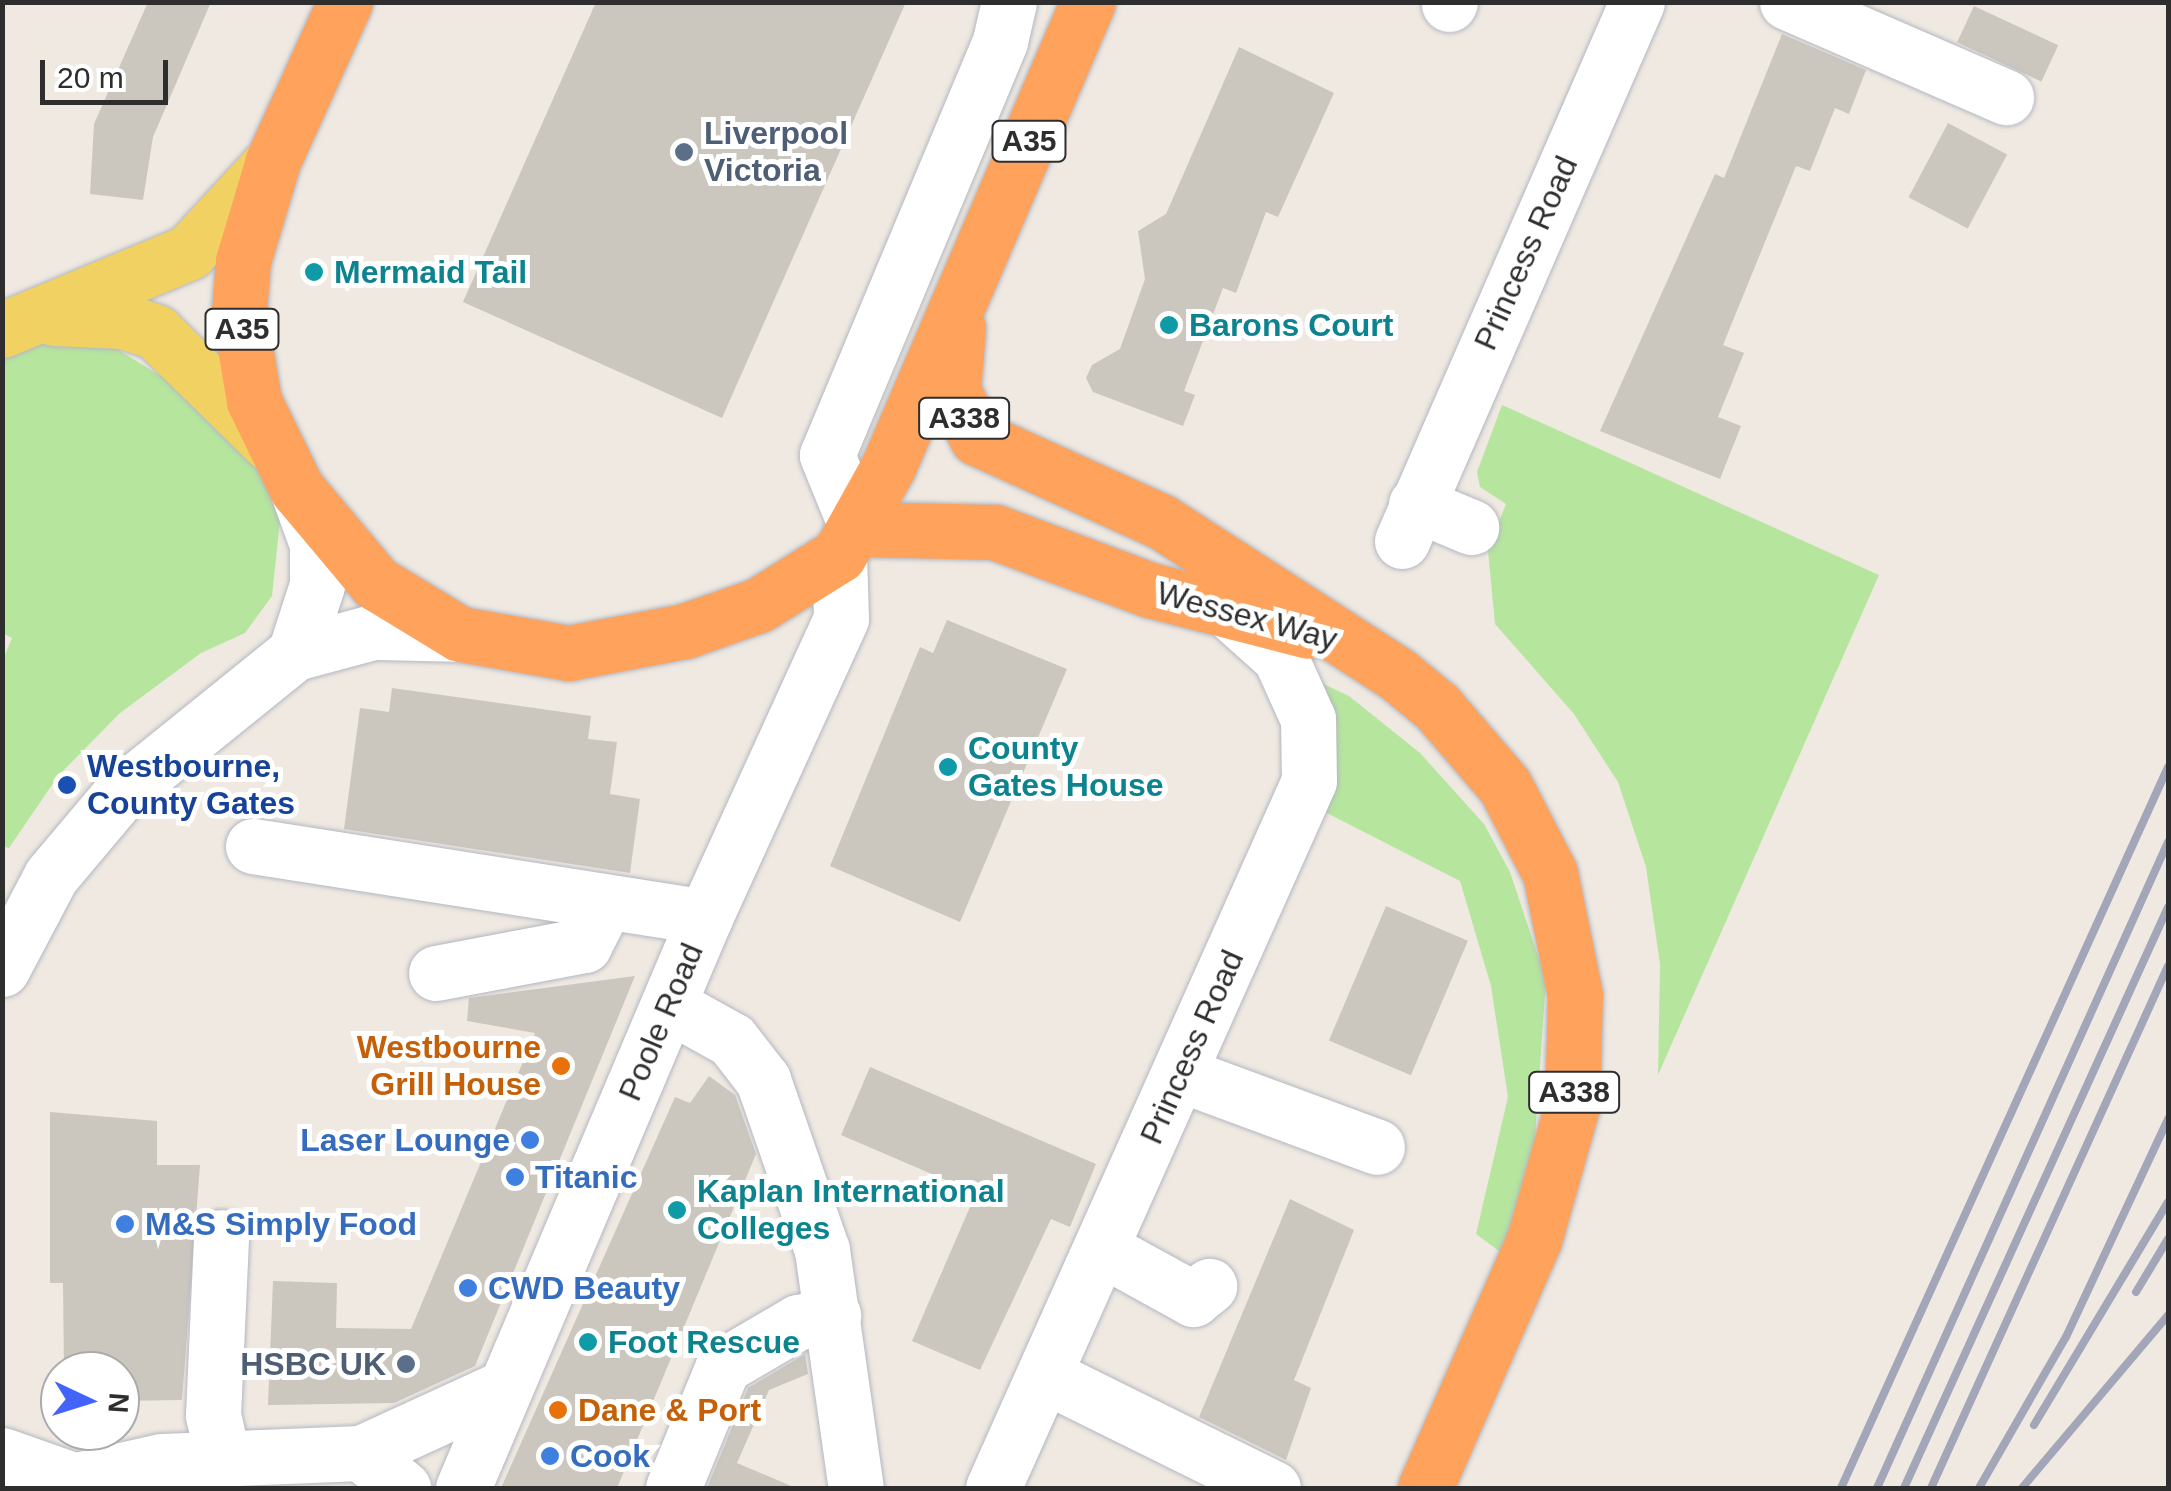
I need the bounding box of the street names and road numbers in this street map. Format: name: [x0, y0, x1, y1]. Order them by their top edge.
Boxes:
road number: A35: [989, 116, 1069, 166]
street label: Princess Road: [1466, 150, 1586, 356]
road number: A35: [202, 304, 282, 354]
road number: A338: [916, 393, 1012, 443]
street label: Wessex Way: [1153, 574, 1341, 658]
street label: Poole Road: [611, 938, 711, 1106]
street label: Princess Road: [1132, 944, 1252, 1150]
road number: A338: [1526, 1067, 1622, 1117]

